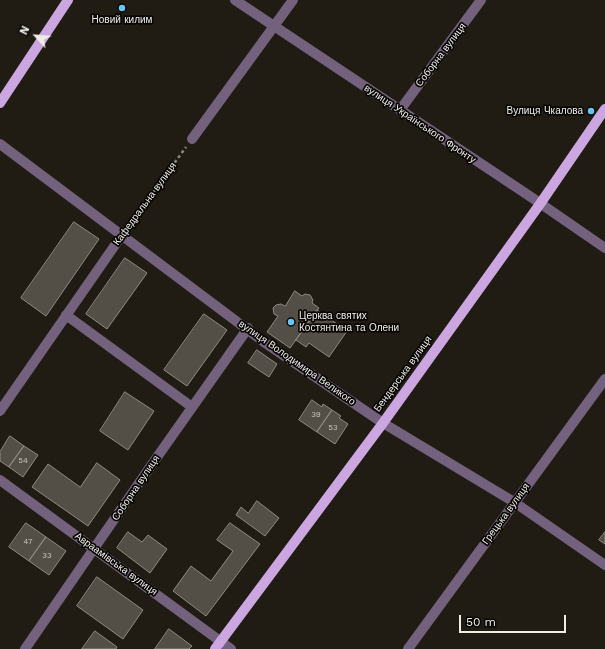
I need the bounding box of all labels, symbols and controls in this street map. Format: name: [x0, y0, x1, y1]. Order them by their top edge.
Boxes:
marker: Новий килим: [117, 3, 127, 13]
place label: Новий килим: [92, 14, 152, 26]
north arrow: [16, 16, 56, 56]
street label: Соборна вулиця: [413, 21, 469, 89]
text: N: [17, 24, 32, 37]
street label: вулиця Українського Фронту: [362, 82, 478, 166]
place label: Вулиця Чкалова: [507, 105, 583, 117]
marker: Вулиця Чкалова: [586, 106, 596, 116]
street label: Кафедральна вулиця: [111, 160, 179, 248]
place label: Церква святих Костянтина та Олени: [299, 310, 399, 334]
marker: Церква святих Костянтина та Олени: [286, 317, 296, 327]
street label: вулиця Володимира Великого: [236, 318, 358, 408]
street label: Бендерська вулиця: [371, 334, 435, 414]
house number: 39: [311, 410, 321, 420]
house number: 53: [328, 423, 338, 433]
street label: Соборна вулиця: [110, 453, 162, 523]
house number: 54: [18, 456, 28, 466]
street label: Грецька вулиця: [480, 481, 532, 547]
street label: Авраамівська вулиця: [72, 530, 160, 598]
house number: 47: [24, 537, 32, 547]
house number: 33: [42, 551, 52, 561]
scale bar: [461, 607, 568, 633]
text: 50 m: [466, 615, 496, 629]

